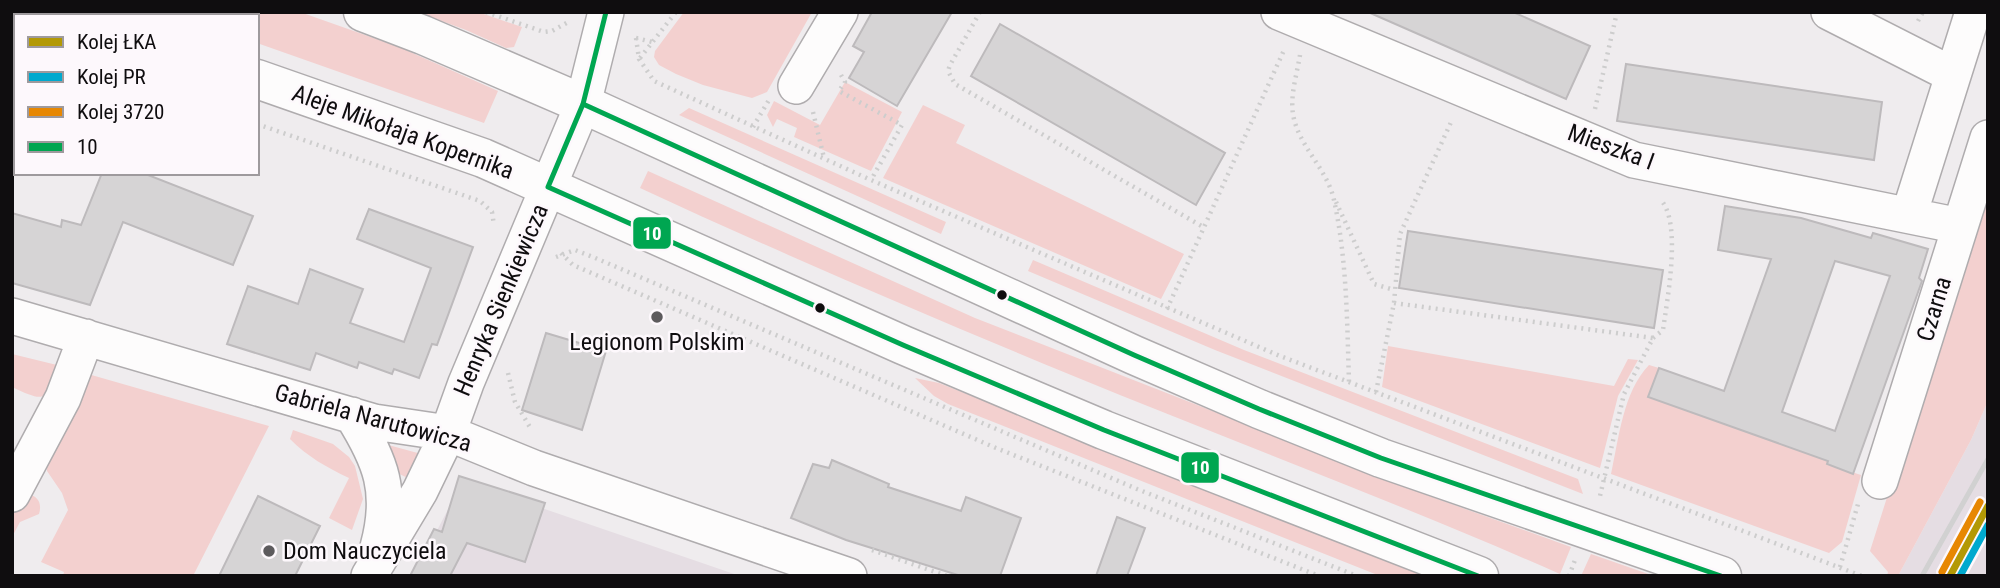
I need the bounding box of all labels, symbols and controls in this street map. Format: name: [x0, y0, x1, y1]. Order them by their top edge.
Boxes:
legend: [14, 14, 259, 175]
text: Kolej ŁKA: [77, 30, 156, 54]
text: Kolej PR: [77, 65, 146, 89]
street label: Aleje Mikołaja Kopernika: [288, 79, 518, 185]
text: Kolej 3720: [77, 100, 164, 124]
street label: Mieszka I: [1564, 118, 1658, 176]
text: 10: [77, 135, 98, 159]
street label: Henryka Sienkiewicza: [448, 200, 554, 400]
line badge: 10: [632, 216, 672, 250]
text: 10: [642, 222, 662, 245]
street label: Czarna: [1911, 273, 1957, 345]
unlabelled marker: [995, 288, 1009, 302]
unlabelled marker: [813, 301, 827, 315]
marker: Legionom Polskim: [649, 309, 665, 325]
place label: Legionom Polskim: [569, 328, 745, 356]
street label: Gabriela Narutowicza: [272, 378, 474, 458]
line badge: 10: [1180, 451, 1220, 484]
text: 10: [1190, 456, 1210, 479]
place label: Dom Nauczyciela: [283, 537, 447, 565]
marker: Dom Nauczyciela: [261, 543, 277, 559]

